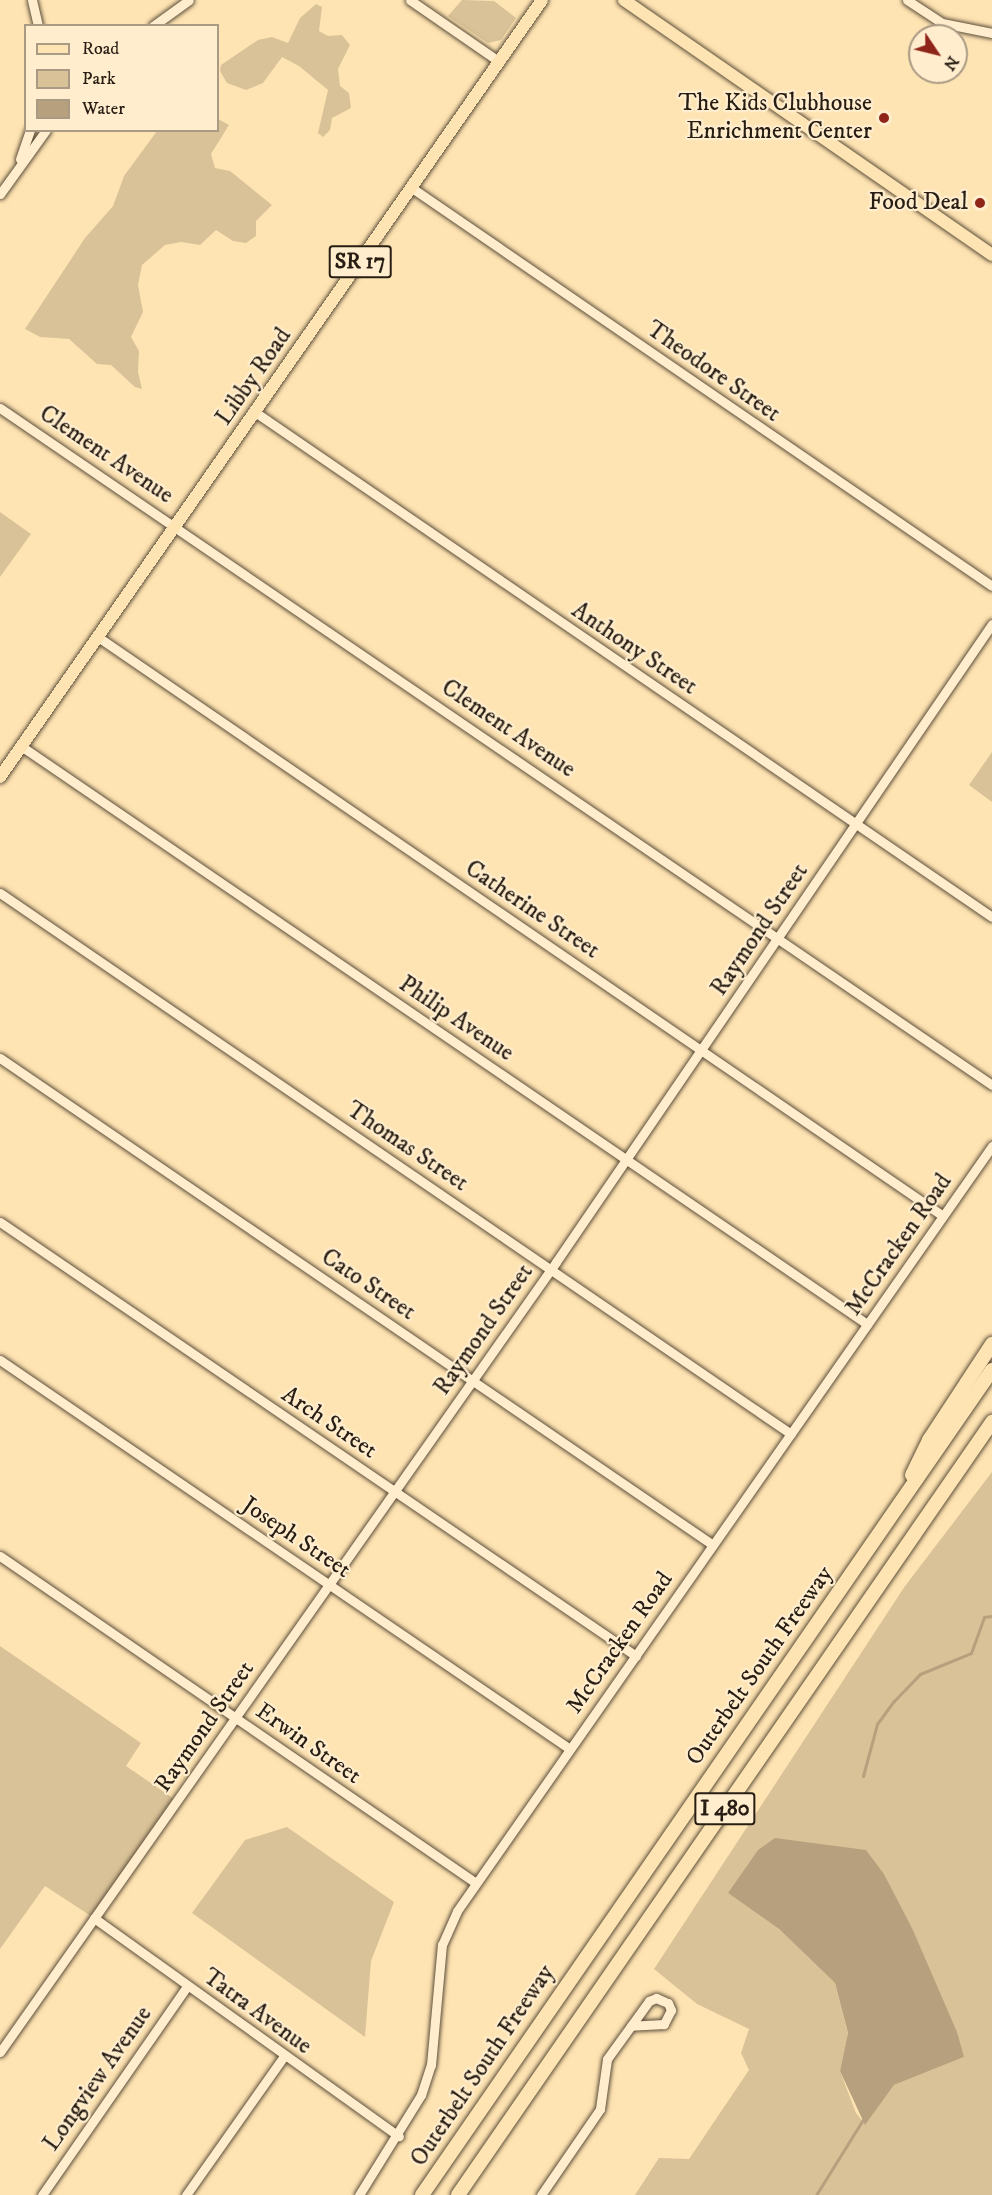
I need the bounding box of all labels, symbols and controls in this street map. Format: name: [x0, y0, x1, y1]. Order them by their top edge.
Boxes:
legend: [24, 24, 219, 132]
north arrow: [908, 24, 968, 84]
text: Road: [82, 38, 119, 60]
text: N: [939, 52, 963, 74]
text: Park: [82, 68, 116, 90]
place label: The Kids Clubhouse Enrichment Center: [679, 90, 872, 146]
text: Water: [82, 98, 125, 120]
marker: The Kids Clubhouse Enrichment Center: [877, 111, 891, 125]
place label: Food Deal: [868, 189, 968, 217]
marker: Food Deal: [973, 196, 987, 210]
road number: SR 17: [328, 243, 392, 281]
street label: Theodore Street: [641, 315, 785, 429]
street label: Libby Road: [210, 323, 298, 431]
street label: Clement Avenue: [34, 400, 178, 510]
street label: Anthony Street: [566, 596, 702, 702]
street label: Clement Avenue: [436, 674, 580, 784]
street label: Catherine Street: [459, 855, 605, 965]
street label: Raymond Street: [705, 858, 815, 1002]
street label: Philip Avenue: [393, 970, 519, 1068]
street label: Thomas Street: [341, 1096, 473, 1198]
street label: McCracken Road: [840, 1169, 958, 1321]
street label: Cato Street: [315, 1243, 421, 1327]
street label: Raymond Street: [428, 1259, 540, 1401]
street label: Arch Street: [276, 1381, 382, 1465]
street label: Joseph Street: [236, 1491, 356, 1585]
street label: Outerbelt South Freeway: [680, 1561, 840, 1771]
street label: McCracken Road: [561, 1567, 679, 1719]
street label: Raymond Street: [149, 1656, 261, 1798]
street label: Erwin Street: [250, 1697, 366, 1791]
road number: I 480: [694, 1790, 756, 1828]
street label: Outerbelt South Freeway: [405, 1960, 561, 2172]
street label: Tatra Avenue: [197, 1963, 317, 2061]
street label: Longview Avenue: [37, 2001, 159, 2157]

